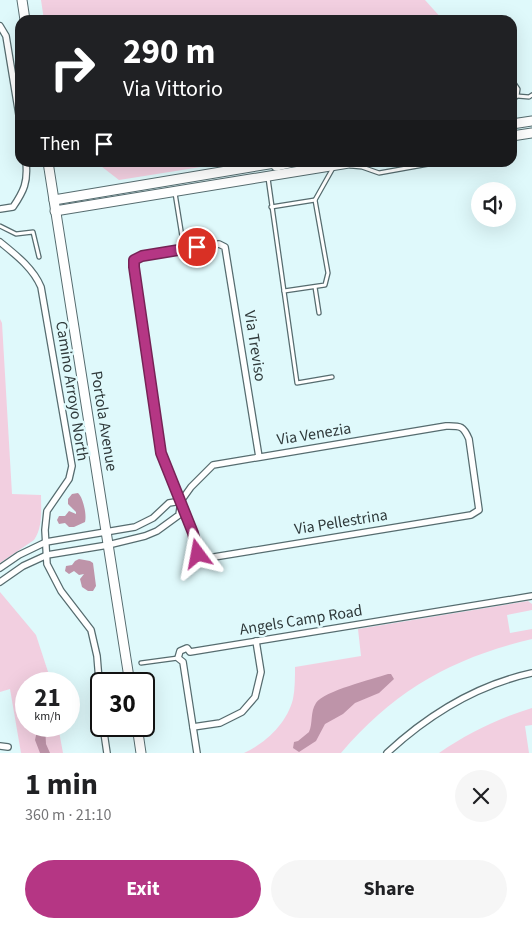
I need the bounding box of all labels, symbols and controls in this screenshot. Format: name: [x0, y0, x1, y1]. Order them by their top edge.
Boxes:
text: 290 m: [123, 27, 215, 77]
icon: right: [40, 35, 105, 100]
text: Via Vittorio: [123, 73, 223, 105]
icon: arrive: [90, 130, 118, 158]
text: Then: [40, 131, 80, 158]
map controls: [471, 182, 516, 227]
button: sound: [471, 182, 516, 227]
pin: [176, 226, 218, 268]
icon: arrive: [183, 233, 211, 261]
street label: Via Treviso: [239, 309, 271, 383]
street label: Camino Arroyo North: [50, 320, 94, 462]
street label: Portola Avenue: [85, 369, 123, 473]
street label: Via Venezia: [275, 417, 353, 451]
street label: Via Pellestrina: [293, 504, 389, 540]
position arrow: [171, 527, 223, 579]
street label: Angels Camp Road: [238, 599, 364, 641]
speed limit sign: 30: [90, 672, 155, 737]
text: 21: [34, 680, 61, 716]
text: km/h: [34, 708, 61, 725]
text: 1 min: [25, 763, 98, 806]
button: close: [455, 770, 507, 822]
text: 360 m · 21:10: [25, 804, 112, 826]
button: Exit: [25, 860, 261, 918]
button: Share: [271, 860, 507, 918]

